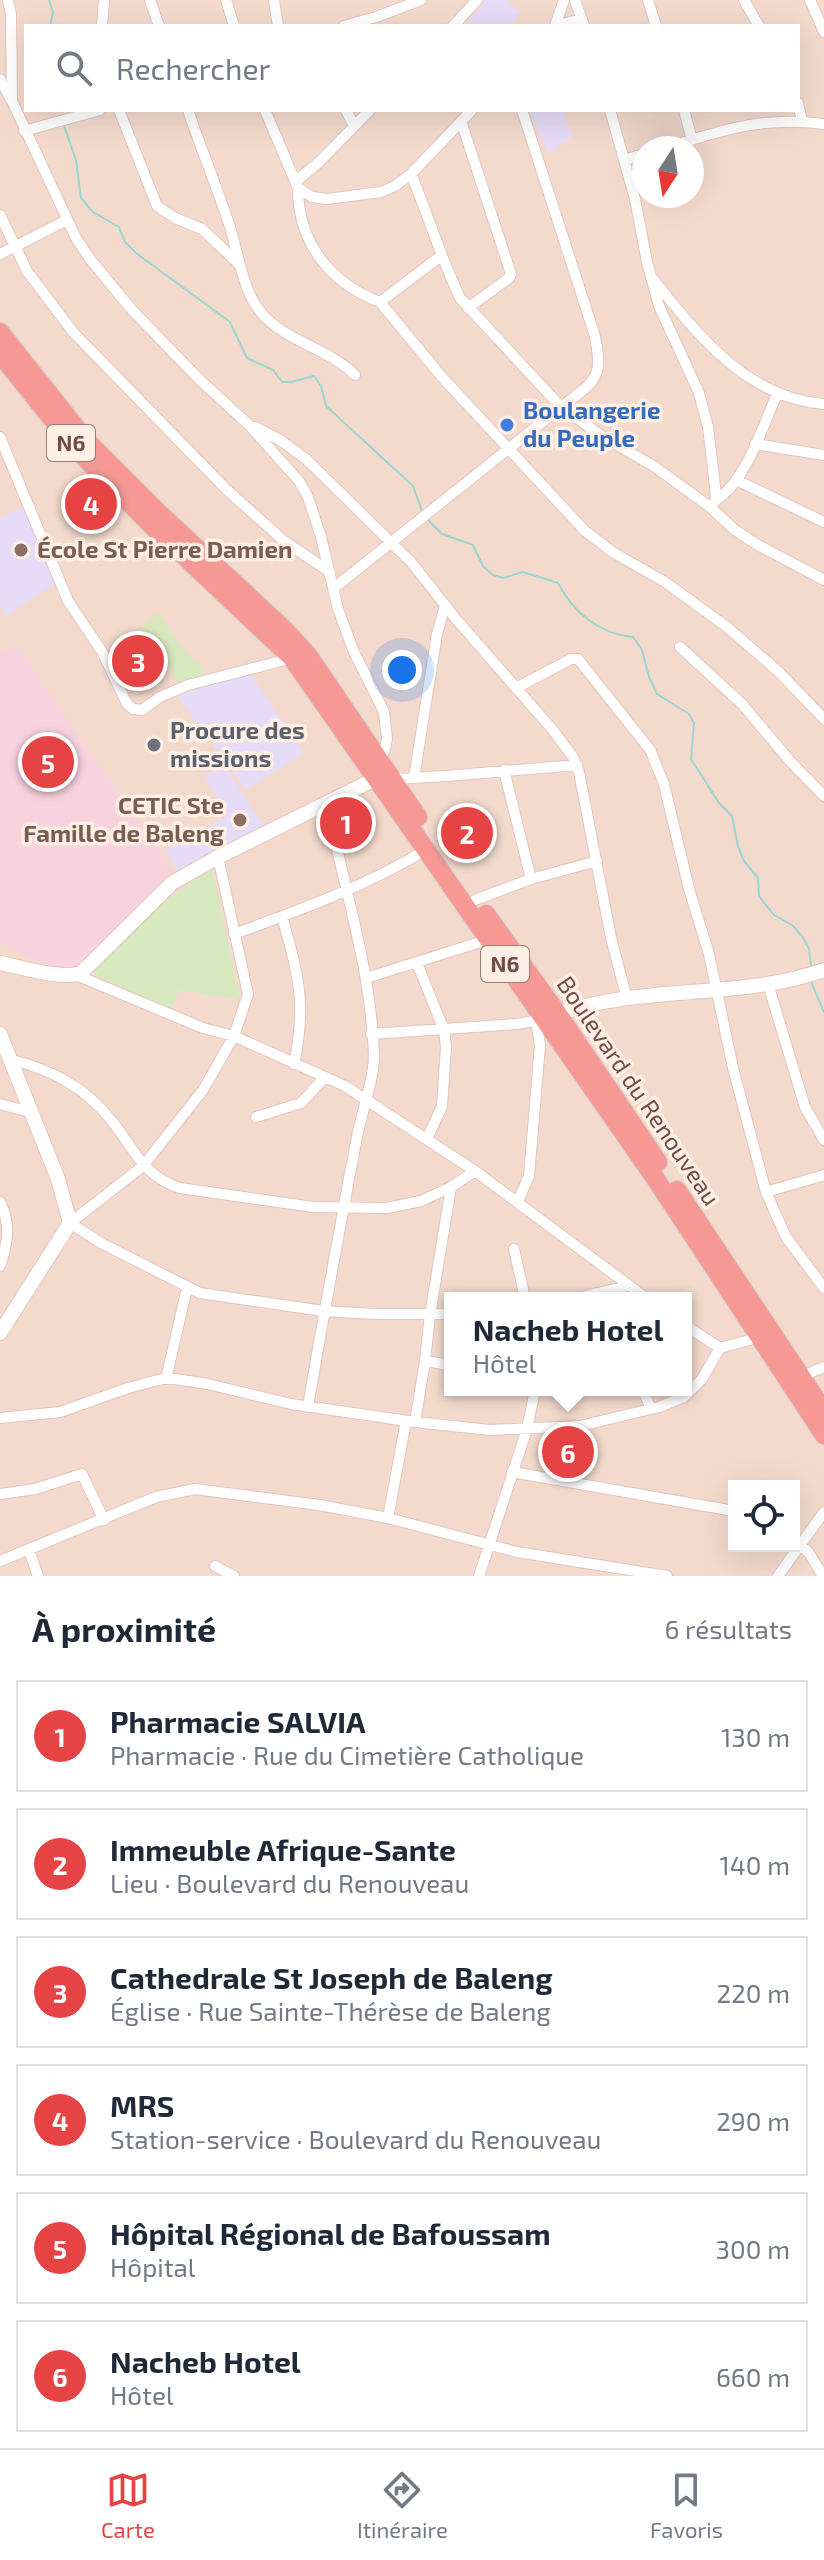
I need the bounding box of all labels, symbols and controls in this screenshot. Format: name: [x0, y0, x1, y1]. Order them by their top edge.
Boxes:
search box: [24, 24, 800, 112]
icon: search: [52, 46, 96, 90]
text: Rechercher: [116, 50, 271, 86]
north arrow: [632, 136, 704, 208]
place label: Boulangerie du Peuple: [523, 395, 660, 452]
marker: Boulangerie du Peuple: [498, 416, 516, 434]
road number: N6: [47, 425, 95, 461]
pin: 4: [65, 474, 117, 534]
place label: École St Pierre Damien: [37, 534, 292, 563]
marker: École St Pierre Damien: [12, 541, 30, 559]
pin: 3: [112, 631, 164, 691]
your location: [382, 650, 422, 690]
place label: Procure des missions: [170, 715, 305, 772]
pin: 5: [22, 732, 74, 792]
marker: Procure des missions: [145, 736, 163, 754]
place label: CETIC Ste Famille de Baleng: [23, 790, 224, 847]
pin: 1: [320, 793, 372, 853]
pin: 2: [441, 803, 493, 863]
marker: CETIC Ste Famille de Baleng: [231, 811, 249, 829]
road number: N6: [481, 946, 529, 982]
street label: Boulevard du Renouveau: [552, 970, 727, 1210]
popup: [444, 1292, 692, 1396]
text: Nacheb Hotel: [473, 1311, 663, 1347]
text: Hôtel: [473, 1347, 536, 1378]
pin: 6: [542, 1422, 594, 1482]
map controls: [728, 1480, 800, 1552]
button: locate: [728, 1480, 800, 1552]
text: À proximité: [32, 1608, 216, 1649]
text: 6 résultats: [664, 1613, 792, 1644]
text: Pharmacie SALVIA: [110, 1703, 366, 1739]
text: 1: [54, 1721, 66, 1752]
text: 130 m: [721, 1721, 790, 1752]
text: Pharmacie · Rue du Cimetière Catholique: [110, 1739, 584, 1770]
text: Immeuble Afrique-Sante: [110, 1831, 456, 1867]
text: 2: [52, 1849, 68, 1880]
text: 140 m: [719, 1849, 790, 1880]
text: Lieu · Boulevard du Renouveau: [110, 1867, 469, 1898]
text: Cathedrale St Joseph de Baleng: [110, 1959, 553, 1995]
text: 3: [53, 1977, 67, 2008]
text: 220 m: [717, 1977, 790, 2008]
text: Église · Rue Sainte-Thérèse de Baleng: [110, 1995, 551, 2026]
text: MRS: [110, 2087, 174, 2123]
text: 4: [52, 2105, 68, 2136]
text: 290 m: [716, 2105, 790, 2136]
text: Station-service · Boulevard du Renouveau: [110, 2123, 601, 2154]
text: Hôpital Régional de Bafoussam: [110, 2215, 551, 2251]
text: 5: [53, 2233, 67, 2264]
text: 300 m: [716, 2233, 790, 2264]
text: Hôpital: [110, 2251, 196, 2282]
text: Nacheb Hotel: [110, 2343, 301, 2379]
text: 6: [52, 2361, 68, 2392]
text: 660 m: [716, 2361, 790, 2392]
text: Hôtel: [110, 2379, 174, 2410]
tab: Carte: [101, 2468, 155, 2542]
tab: Itinéraire: [357, 2468, 448, 2542]
tab: Favoris: [650, 2468, 723, 2542]

